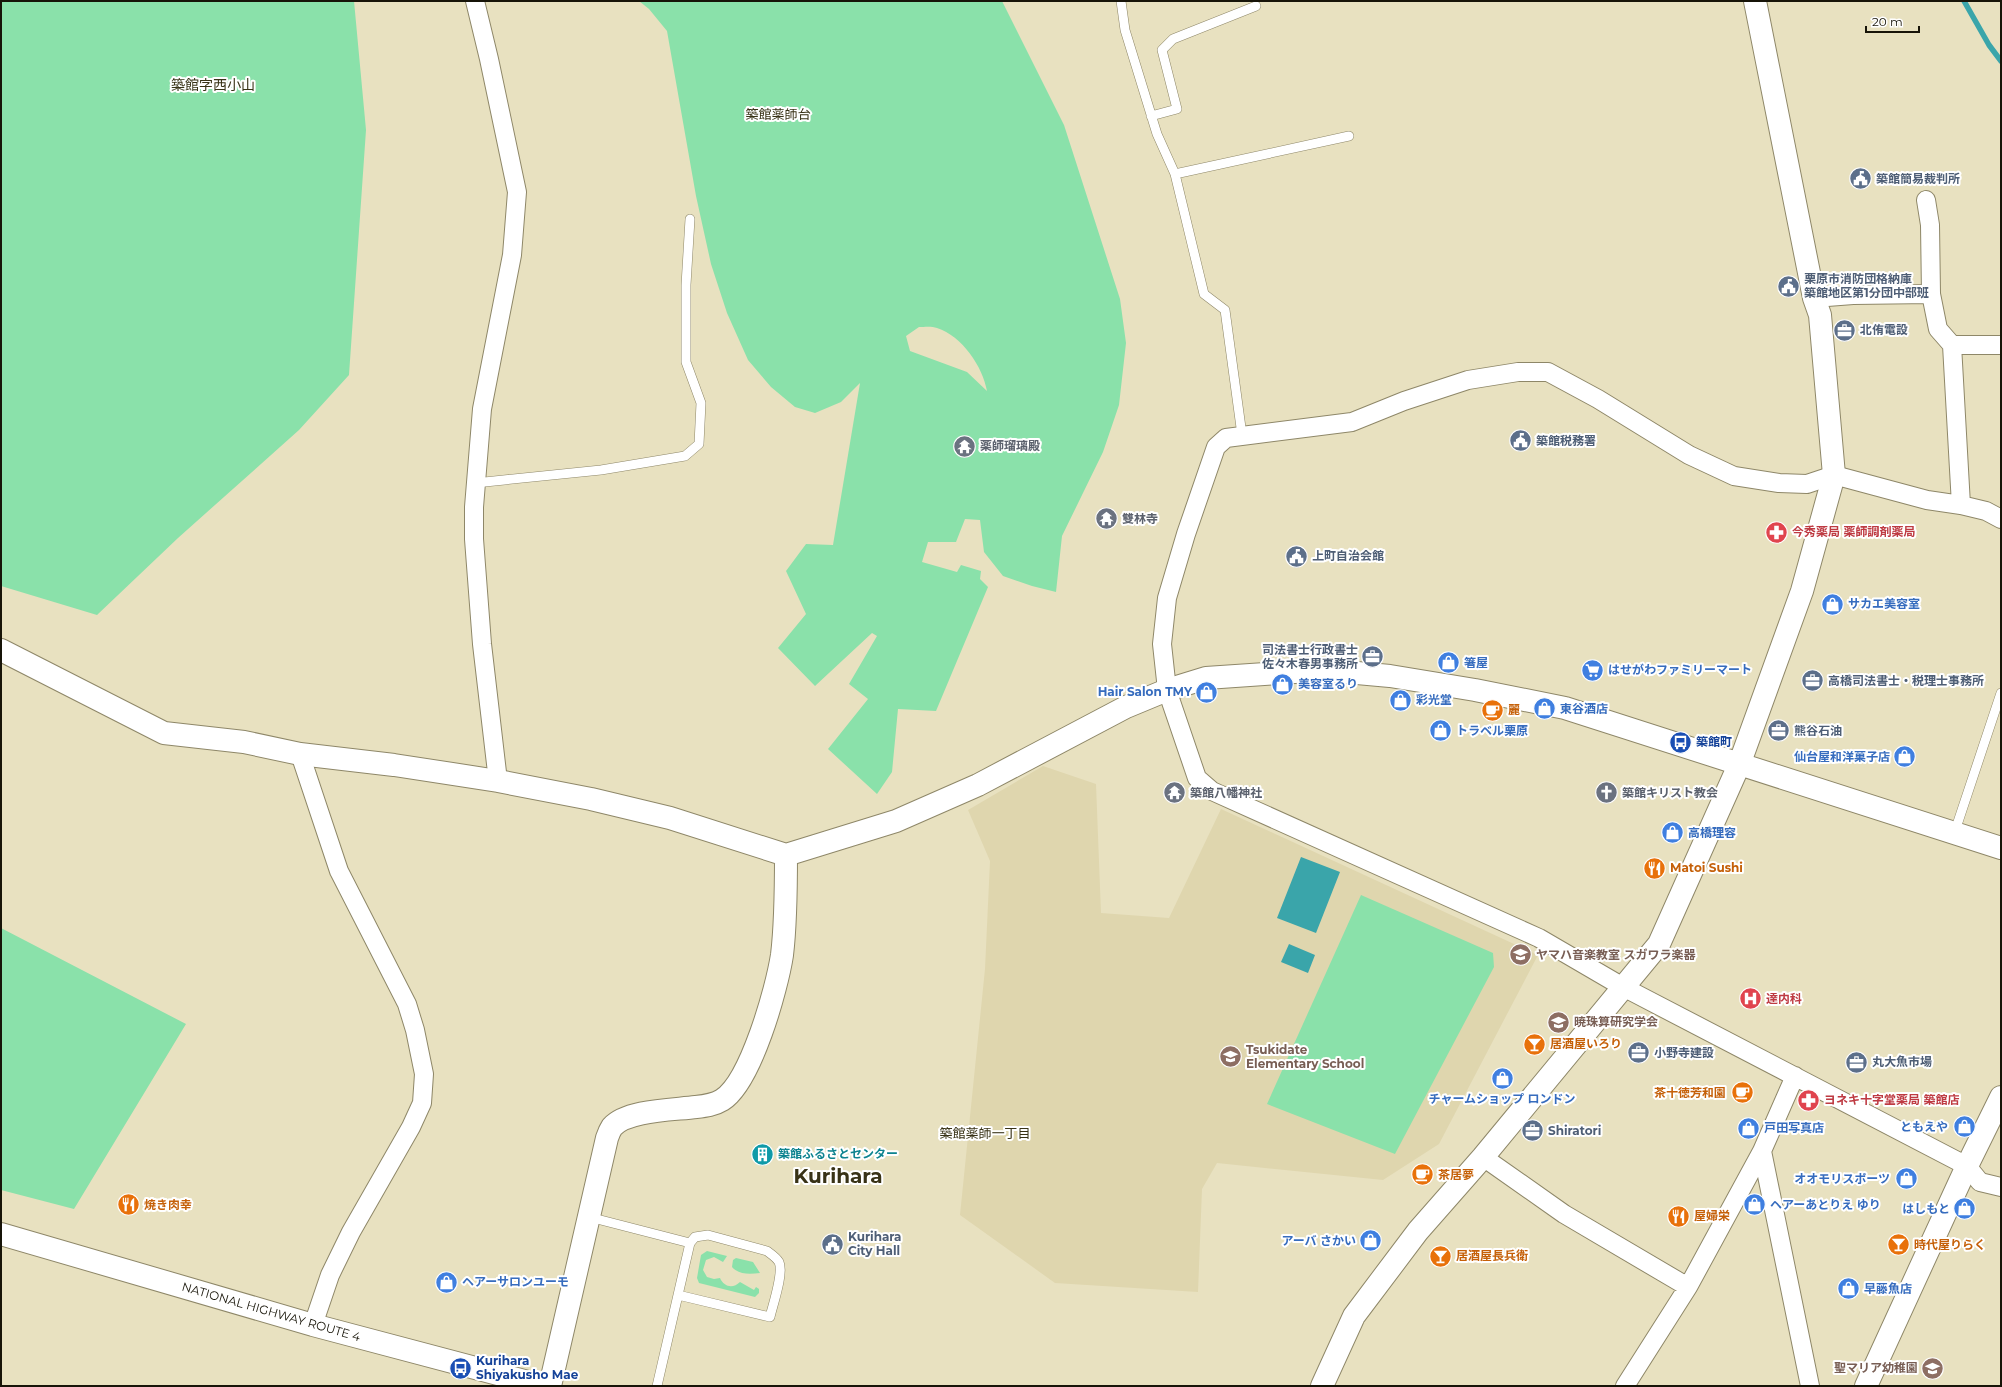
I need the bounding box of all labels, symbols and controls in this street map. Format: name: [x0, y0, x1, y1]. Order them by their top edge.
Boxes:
scale bar: [1866, 8, 1919, 34]
text: 20 m: [1872, 14, 1903, 29]
district label: 築館字西小山: [171, 76, 255, 94]
district label: 築館薬師台: [745, 106, 811, 122]
public building icon: 築館簡易裁判所: [1847, 166, 1873, 192]
place label: 築館簡易裁判所: [1876, 171, 1960, 186]
place label: 栗原市消防団格納庫 築館地区第1分団中部班: [1804, 271, 1929, 300]
public building icon: 栗原市消防団格納庫 築館地区第1分団中部班: [1775, 273, 1801, 299]
office icon: 北侑電設: [1832, 317, 1858, 343]
place label: 北侑電設: [1860, 322, 1908, 337]
public building icon: 築館税務署: [1507, 428, 1533, 454]
temple icon: 薬師瑠璃殿: [952, 433, 978, 459]
place label: 築館税務署: [1536, 433, 1596, 448]
place label: 薬師瑠璃殿: [980, 438, 1040, 453]
temple icon: 雙林寺: [1094, 506, 1120, 532]
place label: 雙林寺: [1122, 511, 1158, 526]
pharmacy icon: 今秀薬局 薬師調剤薬局: [1763, 519, 1789, 545]
place label: 今秀薬局 薬師調剤薬局: [1792, 524, 1915, 539]
public building icon: 上町自治会館: [1284, 543, 1310, 569]
place label: 上町自治会館: [1312, 548, 1384, 563]
shop icon: サカエ美容室: [1820, 591, 1846, 617]
place label: サカエ美容室: [1848, 596, 1920, 611]
place label: 司法書士行政書士 佐々木春男事務所: [1262, 642, 1358, 671]
office icon: 司法書士行政書士 佐々木春男事務所: [1360, 644, 1386, 670]
shop icon: 箸屋: [1435, 650, 1461, 676]
place label: 箸屋: [1464, 655, 1488, 670]
supermarket icon: はせがわファミリーマート: [1580, 657, 1606, 683]
place label: はせがわファミリーマート: [1608, 662, 1752, 677]
office icon: 高橋司法書士・税理士事務所: [1800, 668, 1826, 694]
shop icon: 美容室るり: [1269, 671, 1295, 697]
place label: 高橋司法書士・税理士事務所: [1828, 673, 1984, 688]
place label: 美容室るり: [1298, 676, 1358, 691]
shop icon: Hair Salon TMY: [1194, 679, 1220, 705]
place label: Hair Salon TMY: [1098, 684, 1193, 699]
shop icon: 彩光堂: [1388, 687, 1414, 713]
place label: 彩光堂: [1416, 692, 1452, 707]
shop icon: 東谷酒店: [1532, 696, 1558, 722]
cafe icon: 麗: [1480, 697, 1506, 723]
place label: 東谷酒店: [1560, 701, 1608, 716]
place label: 麗: [1508, 702, 1520, 717]
shop icon: トラベル栗原: [1427, 718, 1453, 744]
office icon: 熊谷石油: [1766, 718, 1792, 744]
place label: トラベル栗原: [1456, 723, 1528, 738]
place label: 熊谷石油: [1794, 723, 1842, 738]
bus stop icon: 築館町: [1668, 729, 1694, 755]
place label: 築館町: [1696, 734, 1732, 749]
shop icon: 仙台屋和洋菓子店: [1892, 744, 1918, 770]
place label: 仙台屋和洋菓子店: [1794, 749, 1890, 764]
temple icon: 築館八幡神社: [1162, 780, 1188, 806]
church icon: 築館キリスト教会: [1594, 780, 1620, 806]
place label: 築館八幡神社: [1190, 785, 1262, 800]
place label: 築館キリスト教会: [1622, 785, 1718, 800]
shop icon: 高橋理容: [1660, 820, 1686, 846]
place label: 高橋理容: [1688, 825, 1736, 840]
restaurant icon: Matoi Sushi: [1641, 855, 1667, 881]
place label: Matoi Sushi: [1670, 860, 1743, 875]
school or university icon: ヤマハ音楽教室 スガワラ楽器: [1508, 942, 1534, 968]
place label: ヤマハ音楽教室 スガワラ楽器: [1536, 947, 1696, 962]
hospital icon: 達内科: [1738, 986, 1764, 1012]
place label: 達内科: [1766, 991, 1802, 1006]
school or university icon: 暁珠算研究学会: [1546, 1009, 1572, 1035]
place label: 暁珠算研究学会: [1574, 1014, 1658, 1029]
bar icon: 居酒屋いろり: [1521, 1031, 1547, 1057]
place label: 居酒屋いろり: [1550, 1036, 1622, 1051]
office icon: 小野寺建設: [1626, 1040, 1652, 1066]
place label: Tsukidate Elementary School: [1246, 1042, 1364, 1071]
school or university icon: Tsukidate Elementary School: [1217, 1044, 1243, 1070]
place label: 小野寺建設: [1654, 1045, 1714, 1060]
office icon: 丸大魚市場: [1843, 1049, 1869, 1075]
place label: 丸大魚市場: [1872, 1054, 1932, 1069]
shop icon: チャームショップ ロンドン: [1489, 1065, 1515, 1091]
cafe icon: 茶十徳芳和園: [1729, 1080, 1755, 1106]
place label: 茶十徳芳和園: [1654, 1085, 1726, 1100]
pharmacy icon: ヨネキ十字堂薬局 築館店: [1796, 1087, 1822, 1113]
place label: チャームショップ ロンドン: [1429, 1091, 1575, 1106]
place label: ヨネキ十字堂薬局 築館店: [1824, 1092, 1959, 1107]
shop icon: ともえや: [1951, 1114, 1977, 1140]
shop icon: 戸田写真店: [1736, 1115, 1762, 1141]
office icon: Shiratori: [1520, 1118, 1546, 1144]
place label: ともえや: [1900, 1119, 1948, 1134]
place label: 戸田写真店: [1764, 1120, 1824, 1135]
place label: Shiratori: [1548, 1123, 1601, 1138]
district label: 築館薬師一丁目: [939, 1125, 1031, 1141]
building icon: 築館ふるさとセンター: [750, 1141, 776, 1167]
place label: 築館ふるさとセンター: [778, 1146, 898, 1161]
cafe icon: 茶居夢: [1410, 1162, 1436, 1188]
district label: Kurihara: [793, 1164, 883, 1188]
shop icon: オオモリスポーツ: [1893, 1166, 1919, 1192]
place label: 茶居夢: [1438, 1167, 1474, 1182]
place label: オオモリスポーツ: [1794, 1171, 1890, 1186]
restaurant icon: 焼き肉幸: [116, 1192, 142, 1218]
shop icon: ヘアーあとりえ ゆり: [1742, 1192, 1768, 1218]
shop icon: はしもと: [1952, 1196, 1978, 1222]
place label: 焼き肉幸: [144, 1197, 192, 1212]
place label: ヘアーあとりえ ゆり: [1770, 1197, 1881, 1212]
place label: はしもと: [1902, 1201, 1950, 1216]
restaurant icon: 屋婦栄: [1666, 1203, 1692, 1229]
place label: 屋婦栄: [1694, 1208, 1730, 1223]
shop icon: アーバ さかい: [1358, 1228, 1384, 1254]
place label: Kurihara City Hall: [848, 1229, 901, 1258]
public building icon: Kurihara City Hall: [819, 1231, 845, 1257]
bar icon: 時代屋りらく: [1885, 1232, 1911, 1258]
place label: アーバ さかい: [1281, 1233, 1356, 1248]
place label: 時代屋りらく: [1914, 1237, 1986, 1252]
bar icon: 居酒屋長兵衛: [1427, 1243, 1453, 1269]
place label: 居酒屋長兵衛: [1456, 1248, 1528, 1263]
shop icon: ヘアーサロンユーモ: [434, 1269, 460, 1295]
place label: ヘアーサロンユーモ: [462, 1274, 569, 1289]
shop icon: 早藤魚店: [1835, 1276, 1861, 1302]
street label: NATIONAL HIGHWAY ROUTE 4: [180, 1279, 362, 1344]
place label: 早藤魚店: [1864, 1281, 1912, 1296]
place label: Kurihara Shiyakusho Mae: [476, 1353, 579, 1382]
bus stop icon: Kurihara Shiyakusho Mae: [448, 1355, 474, 1381]
school or university icon: 聖マリア幼稚園: [1920, 1355, 1946, 1381]
place label: 聖マリア幼稚園: [1834, 1360, 1918, 1375]

